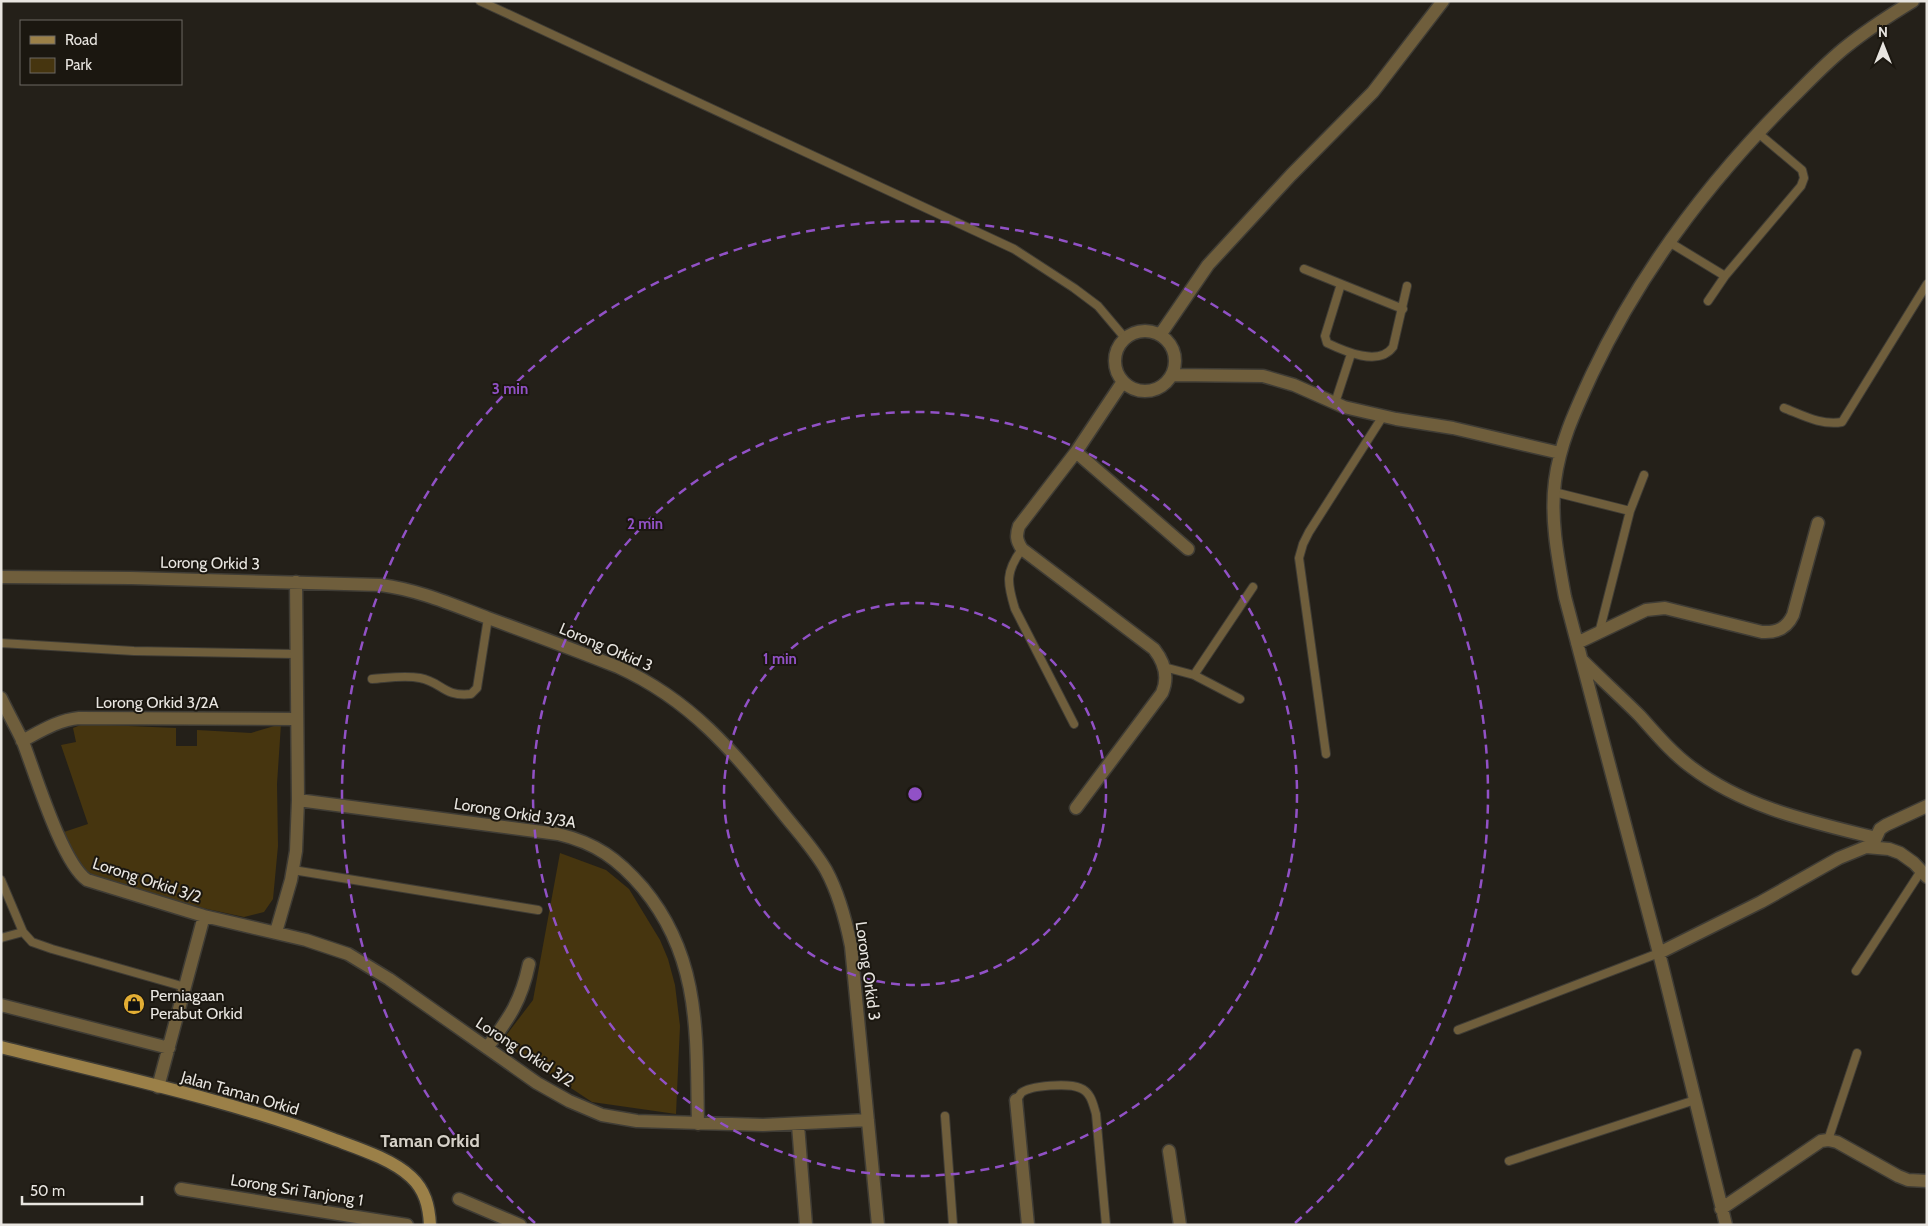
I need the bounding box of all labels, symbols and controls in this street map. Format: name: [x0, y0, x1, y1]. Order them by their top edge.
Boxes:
legend: [20, 20, 182, 85]
north arrow: [1858, 20, 1908, 70]
text: N: [1878, 23, 1888, 41]
text: Road: [65, 31, 98, 49]
text: Park: [65, 56, 92, 74]
text: 3 min: [492, 380, 528, 398]
text: 2 min: [627, 515, 663, 533]
street label: Lorong Orkid 3: [160, 553, 260, 573]
street label: Lorong Orkid 3: [556, 619, 656, 675]
text: 1 min: [763, 650, 797, 668]
street label: Lorong Orkid 3/2A: [95, 693, 219, 712]
centre of rings: [906, 785, 924, 803]
street label: Lorong Orkid 3/3A: [453, 794, 578, 832]
street label: Lorong Orkid 3/2: [90, 853, 204, 907]
street label: Lorong Orkid 3: [852, 920, 884, 1022]
place label: Perniagaan Perabut Orkid: [150, 986, 243, 1023]
shop icon: Perniagaan Perabut Orkid: [122, 992, 146, 1016]
street label: Lorong Orkid 3/2: [472, 1013, 578, 1091]
street label: Jalan Taman Orkid: [178, 1067, 301, 1119]
district label: Taman Orkid: [380, 1130, 480, 1152]
street label: Lorong Sri Tanjong 1: [229, 1170, 365, 1210]
scale bar: [22, 1174, 142, 1206]
text: 50 m: [30, 1182, 65, 1200]

